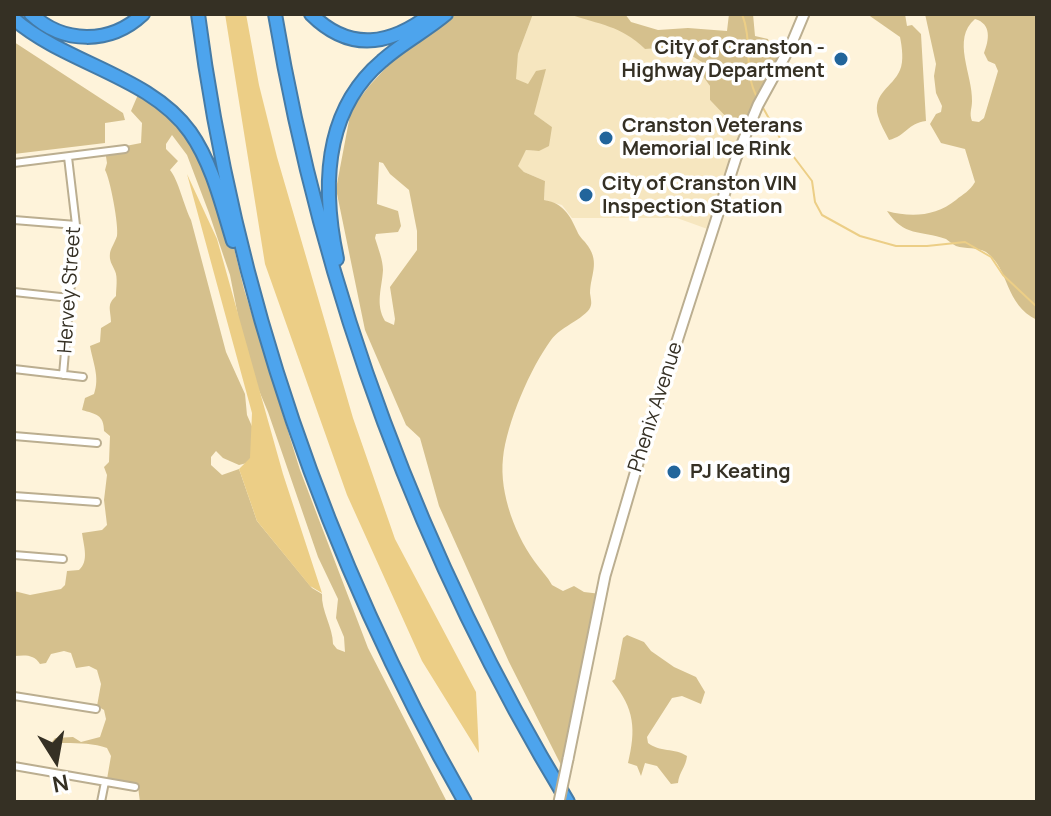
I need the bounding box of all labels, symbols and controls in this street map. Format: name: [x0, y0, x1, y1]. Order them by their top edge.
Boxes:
place label: City of Cranston - Highway Department: [622, 36, 825, 83]
marker: City of Cranston - Highway Department: [832, 50, 850, 68]
place label: Cranston Veterans Memorial Ice Rink: [622, 114, 803, 161]
marker: Cranston Veterans Memorial Ice Rink: [597, 129, 615, 147]
place label: City of Cranston VIN Inspection Station: [602, 172, 797, 219]
marker: City of Cranston VIN Inspection Station: [577, 186, 595, 204]
street label: Hervey Street: [54, 226, 86, 354]
street label: Phenix Avenue: [624, 339, 688, 475]
place label: PJ Keating: [690, 460, 791, 484]
marker: PJ Keating: [665, 463, 683, 481]
north arrow: [16, 720, 96, 800]
text: N: [50, 767, 71, 800]

